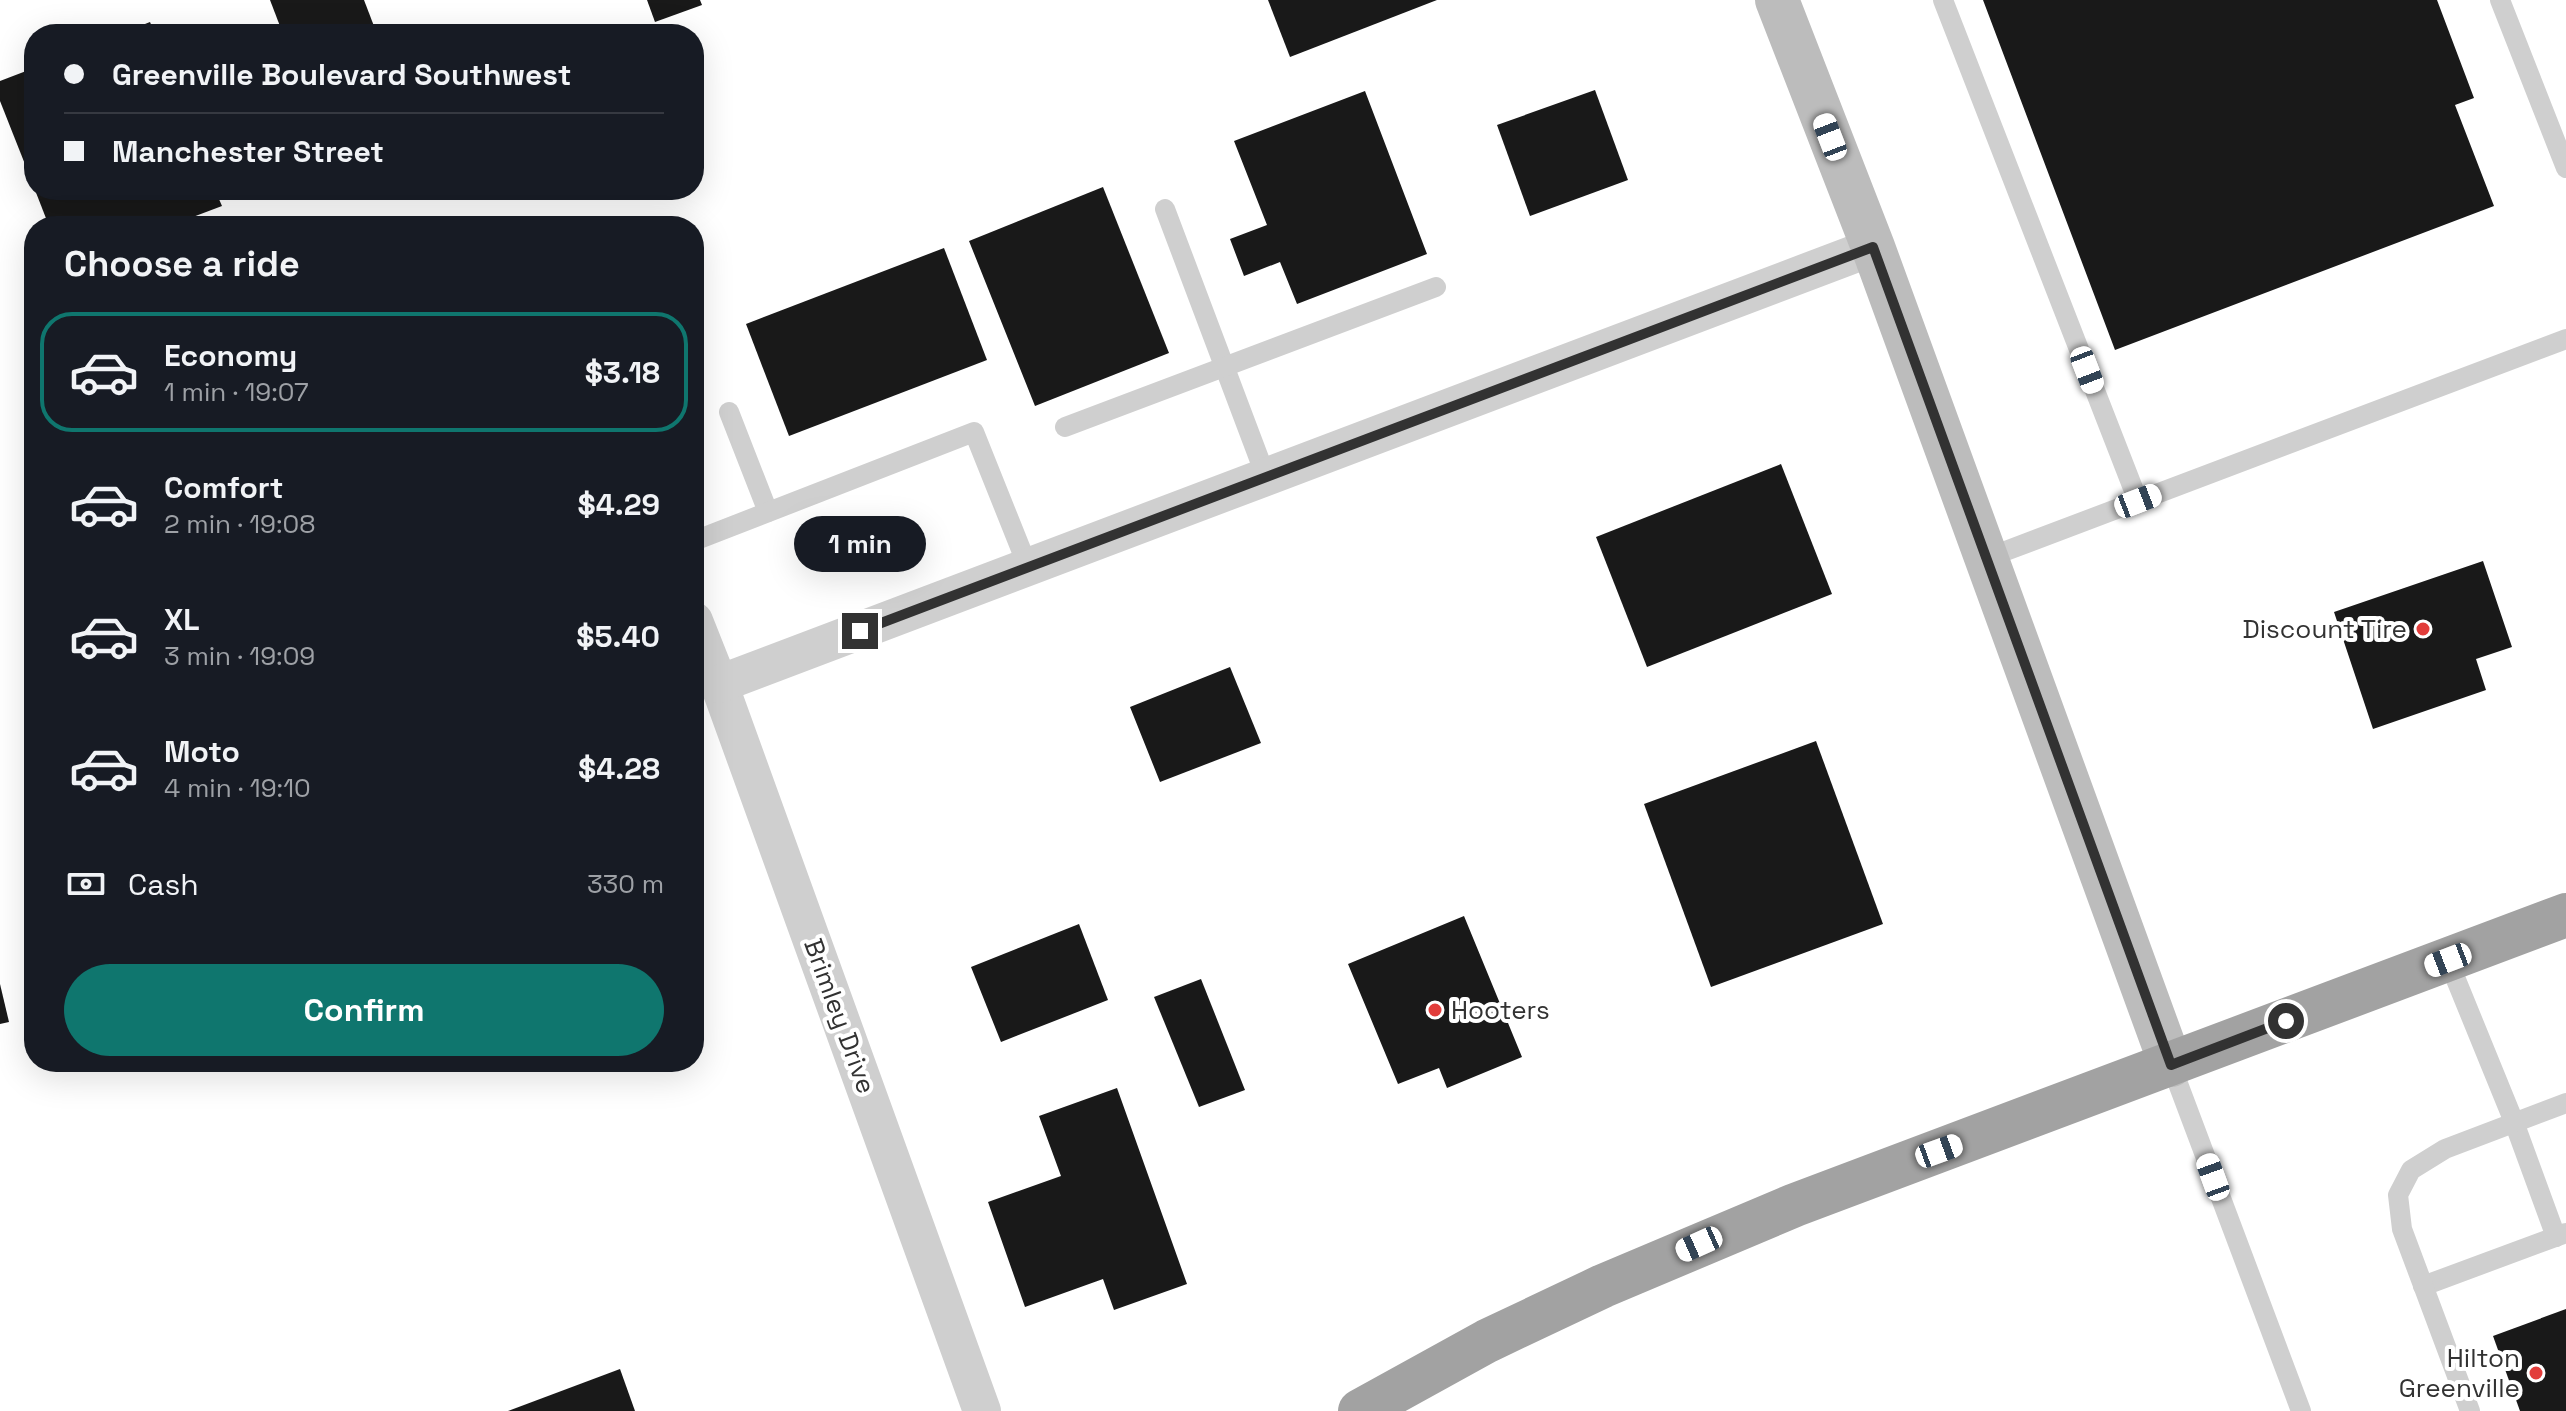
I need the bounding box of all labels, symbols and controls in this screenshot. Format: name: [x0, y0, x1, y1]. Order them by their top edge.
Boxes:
text: Greenville Boulevard Southwest: [112, 55, 571, 94]
car: [1810, 110, 1850, 164]
text: Manchester Street: [112, 132, 384, 171]
text: Choose a ride: [64, 241, 300, 287]
icon: car: [68, 336, 140, 408]
text: Economy: [164, 336, 297, 375]
car: [2067, 343, 2107, 397]
text: $3.18: [585, 353, 660, 392]
text: 1 min · 19:07: [164, 375, 309, 409]
icon: car: [68, 468, 140, 540]
text: Comfort: [164, 468, 283, 507]
car: [2111, 481, 2165, 521]
text: $4.29: [578, 485, 660, 524]
text: 2 min · 19:08: [164, 507, 315, 541]
callout: 1 min: [794, 515, 926, 571]
text: 1 min: [828, 527, 892, 561]
icon: car: [68, 600, 140, 672]
text: XL: [164, 600, 200, 639]
place label: Discount Tire: [2242, 612, 2407, 646]
route end: [842, 613, 878, 649]
text: $5.40: [576, 617, 660, 656]
marker: Discount Tire: [2414, 620, 2432, 638]
text: 3 min · 19:09: [164, 639, 315, 673]
icon: car: [68, 732, 140, 804]
text: Moto: [164, 732, 240, 771]
text: $4.28: [578, 749, 660, 788]
text: 4 min · 19:10: [164, 771, 311, 805]
icon: cash: [64, 862, 108, 906]
text: Cash: [128, 865, 199, 904]
text: 330 m: [587, 867, 664, 901]
street label: Brimley Drive: [796, 934, 884, 1098]
car: [2421, 940, 2475, 980]
button: Confirm: [64, 964, 664, 1056]
place label: Hooters: [1451, 993, 1550, 1027]
marker: Hooters: [1426, 1001, 1444, 1019]
route start: [2268, 1003, 2304, 1039]
car: [1912, 1132, 1966, 1170]
car: [2194, 1150, 2232, 1204]
car: [1672, 1223, 1726, 1265]
place label: Hilton Greenville: [2399, 1341, 2520, 1405]
marker: Hilton Greenville: [2527, 1364, 2545, 1382]

